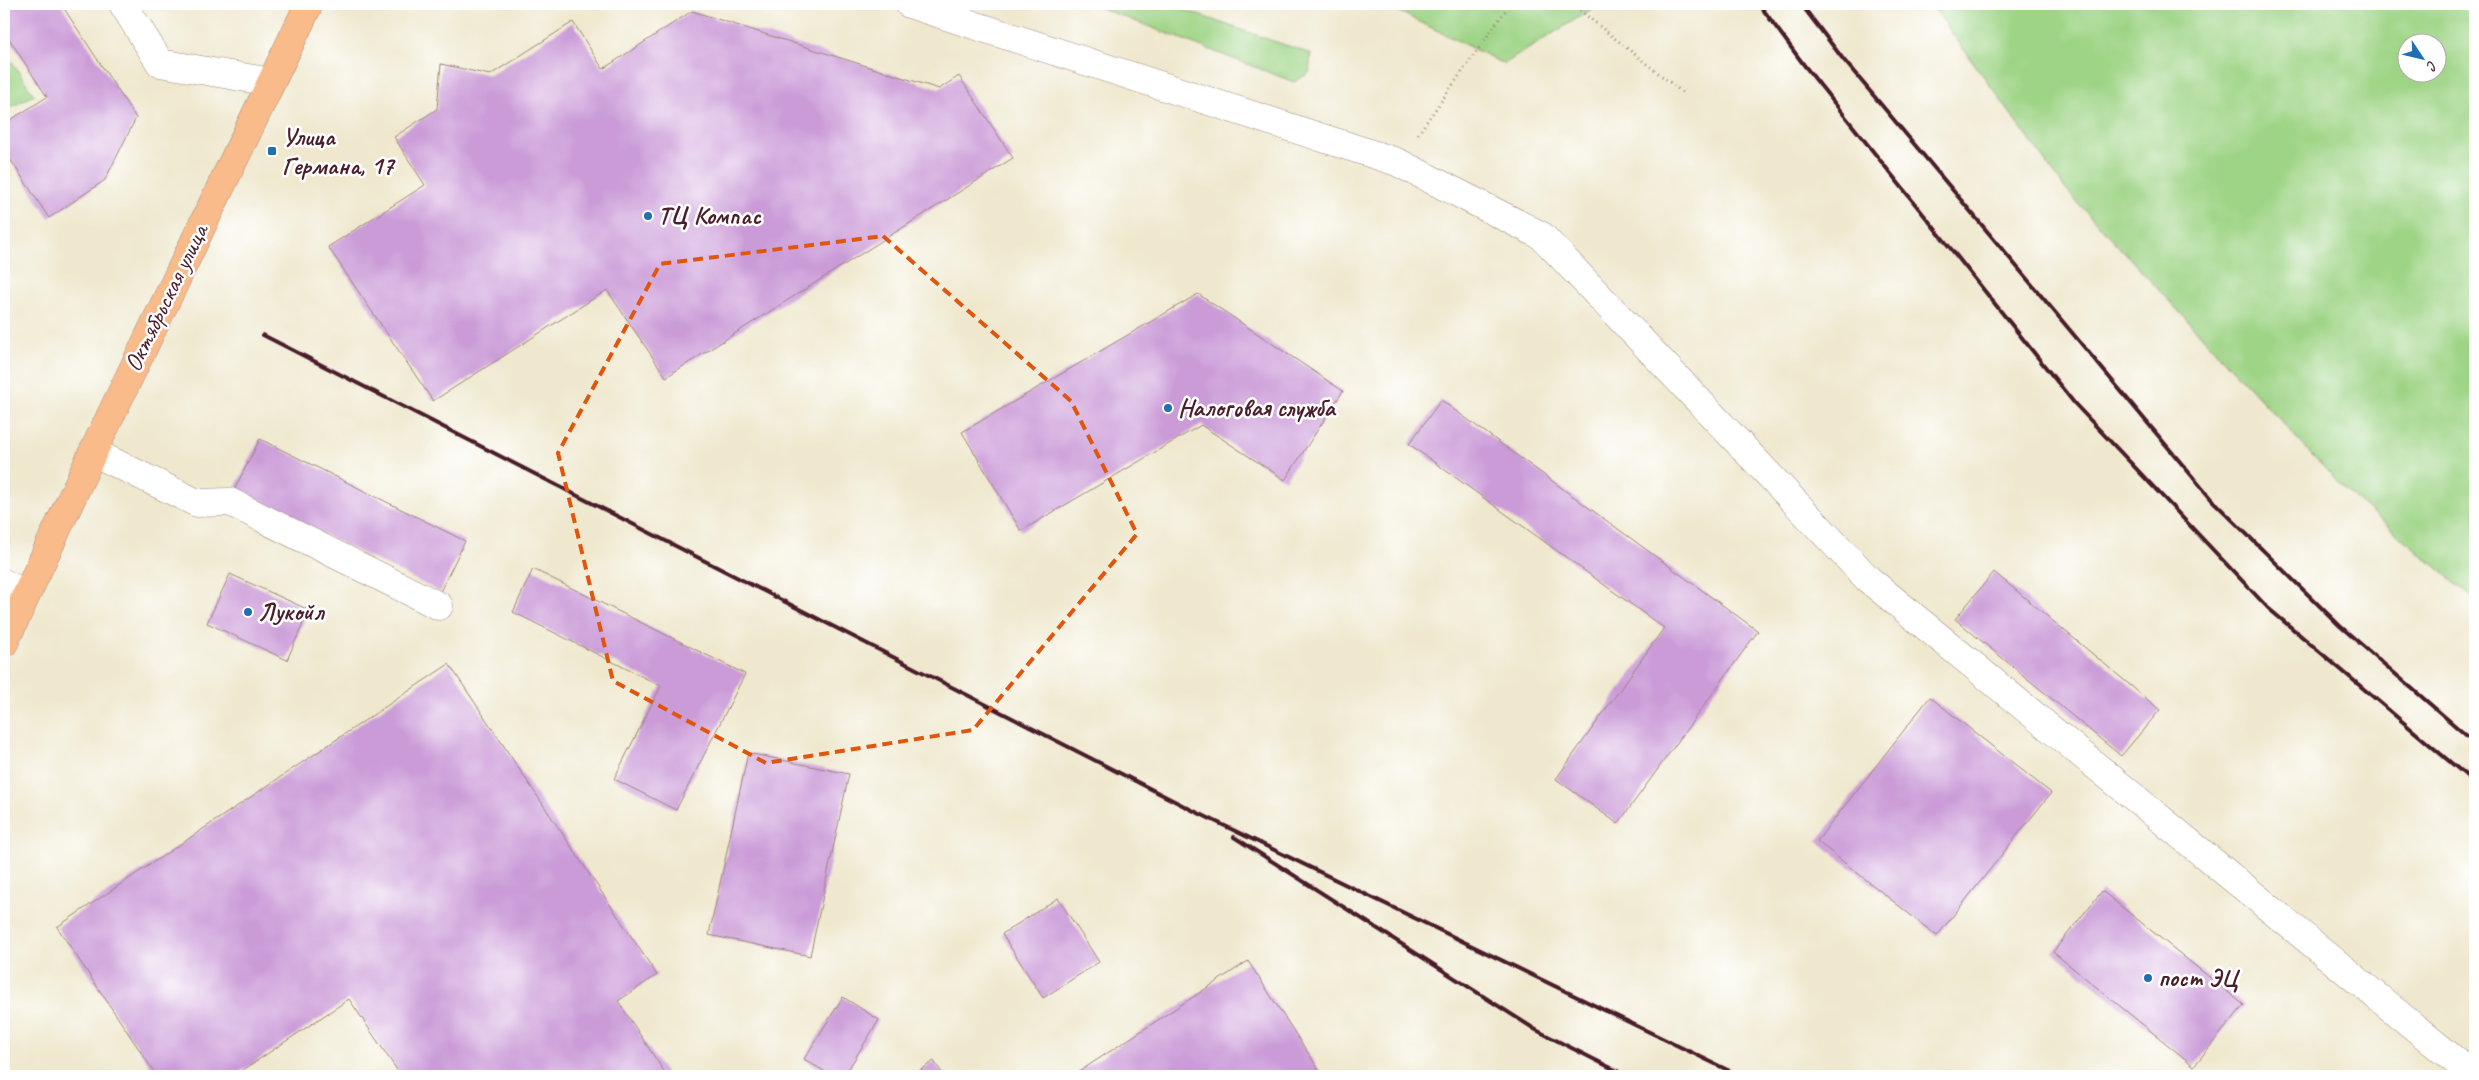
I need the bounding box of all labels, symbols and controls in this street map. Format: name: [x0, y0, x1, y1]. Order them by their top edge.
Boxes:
north arrow: [2396, 32, 2446, 82]
text: С: [2422, 57, 2441, 75]
place label: Улица Германа, 17: [282, 121, 396, 182]
marker: Улица Германа, 17: [266, 145, 278, 157]
place label: ТЦ Компас: [658, 200, 762, 232]
marker: ТЦ Компас: [642, 210, 654, 222]
street label: Октябрьская улица: [117, 217, 217, 377]
place label: Налоговая служба: [1178, 392, 1337, 424]
marker: Налоговая служба: [1162, 402, 1174, 414]
place label: Лукойл: [258, 596, 326, 628]
marker: Лукойл: [242, 606, 254, 618]
place label: пост ЭЦ: [2158, 962, 2241, 994]
marker: пост ЭЦ: [2142, 972, 2154, 984]

